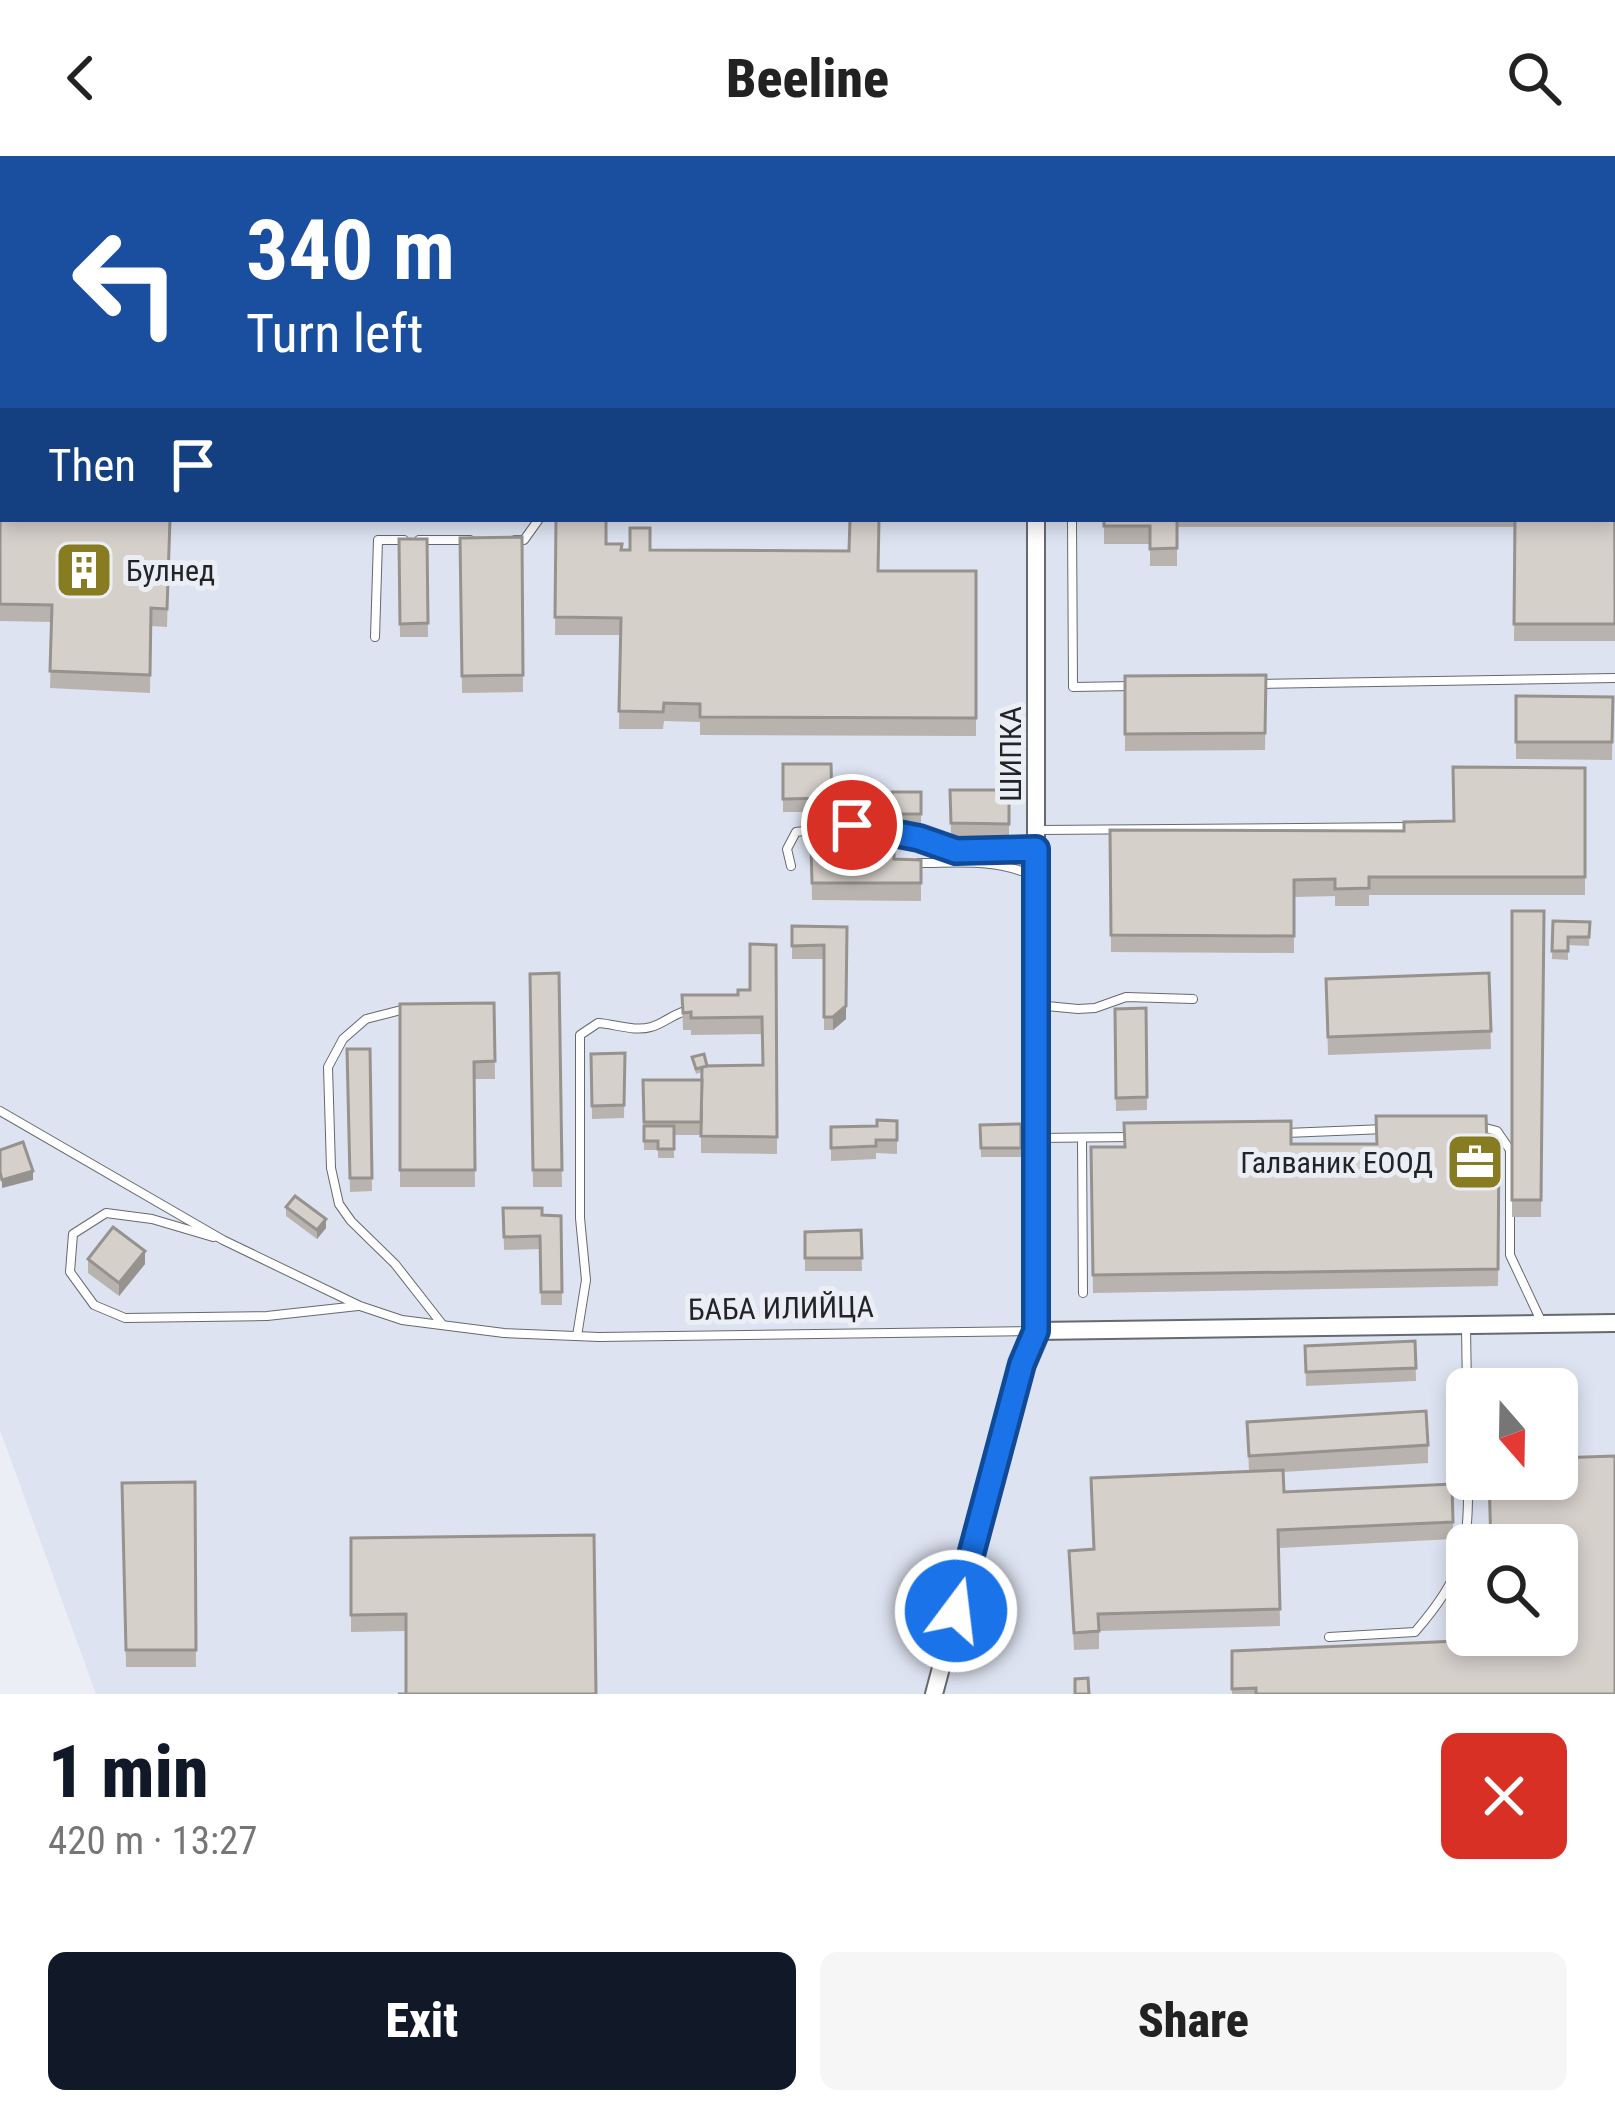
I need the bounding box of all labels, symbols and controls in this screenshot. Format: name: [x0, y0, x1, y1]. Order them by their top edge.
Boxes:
icon: back: [48, 45, 114, 111]
icon: search: [1501, 45, 1567, 111]
text: Beeline: [726, 47, 889, 110]
text: 340 m: [246, 201, 455, 300]
icon: left: [48, 204, 204, 360]
text: Turn left: [246, 302, 423, 365]
icon: arrive: [160, 432, 226, 498]
text: Then: [48, 439, 136, 492]
building icon: Булнед: [53, 539, 115, 601]
place label: Булнед: [126, 553, 215, 588]
street label: ШИПКА: [993, 706, 1028, 802]
pin: [801, 774, 903, 876]
icon: arrive: [819, 792, 885, 858]
office icon: Галваник ЕООД: [1444, 1131, 1506, 1193]
place label: Галваник ЕООД: [1240, 1145, 1433, 1180]
street label: БАБА ИЛИЙЦА: [688, 1289, 874, 1327]
north arrow: [1446, 1368, 1578, 1500]
map controls: [1446, 1368, 1578, 1656]
button: search: [1446, 1524, 1578, 1656]
position arrow: [893, 1548, 1019, 1674]
text: 1 min: [48, 1730, 209, 1815]
button: close: [1441, 1733, 1567, 1859]
text: 420 m · 13:27: [48, 1818, 258, 1864]
button: Exit: [48, 1952, 796, 2090]
button: Share: [820, 1952, 1567, 2090]

